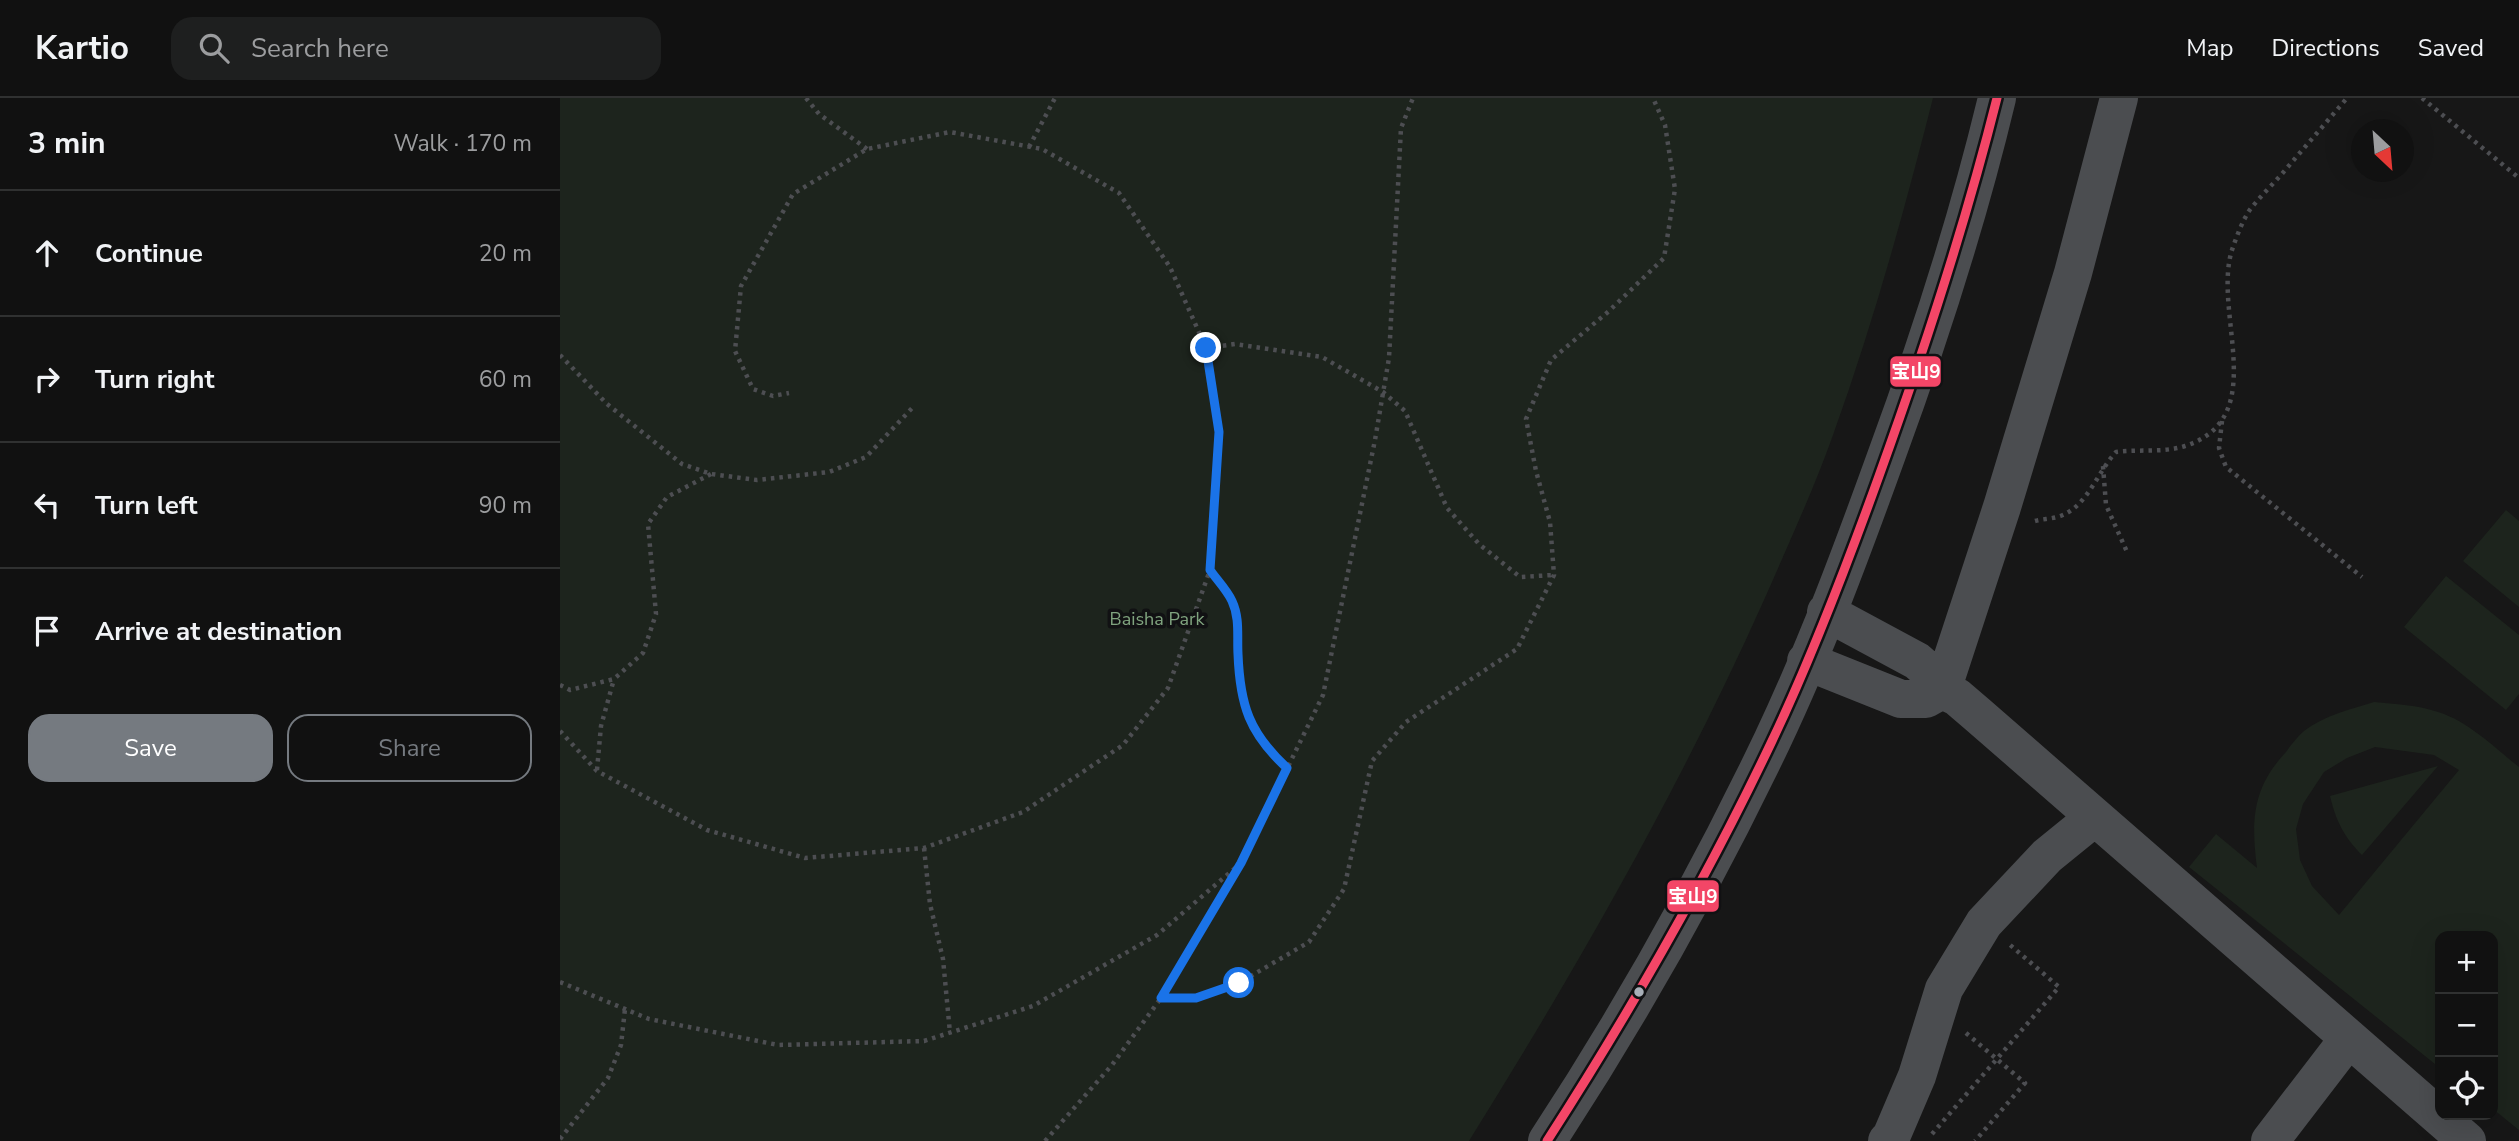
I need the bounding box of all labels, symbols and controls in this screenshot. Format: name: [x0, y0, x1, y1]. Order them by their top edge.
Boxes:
search box: [171, 17, 661, 80]
text: Kartio: [35, 26, 129, 71]
icon: search: [195, 29, 233, 67]
text: Search here: [251, 31, 389, 66]
text: Map: [2186, 32, 2233, 64]
text: Directions: [2271, 32, 2380, 64]
text: Saved: [2418, 32, 2484, 64]
north arrow: [2351, 119, 2414, 182]
text: 3 min: [28, 123, 106, 164]
text: Walk · 170 m: [393, 128, 532, 159]
icon: ahead: [28, 234, 66, 272]
text: Continue: [95, 236, 203, 271]
text: 20 m: [479, 238, 532, 269]
route end: [1190, 332, 1221, 363]
line badge: 宝山9: [1889, 355, 1942, 388]
text: 宝山9: [1891, 359, 1941, 385]
icon: right: [28, 360, 66, 398]
text: Turn right: [95, 362, 214, 397]
text: 60 m: [479, 364, 532, 395]
icon: left: [28, 486, 66, 524]
text: Turn left: [95, 488, 198, 523]
text: 90 m: [479, 490, 532, 521]
park label: Baisha Park: [1110, 607, 1205, 631]
icon: arrive: [28, 612, 66, 650]
text: Arrive at destination: [95, 614, 342, 649]
button: Save: [28, 714, 273, 782]
button: Share: [287, 714, 532, 782]
line badge: 宝山9: [1666, 879, 1720, 913]
text: 宝山9: [1668, 884, 1718, 910]
map controls: [2435, 931, 2498, 1120]
button: +: [2435, 931, 2498, 994]
route start: [1223, 967, 1254, 998]
unlabelled marker: [1632, 985, 1646, 999]
button: −: [2435, 994, 2498, 1057]
button: locate: [2435, 1057, 2498, 1120]

